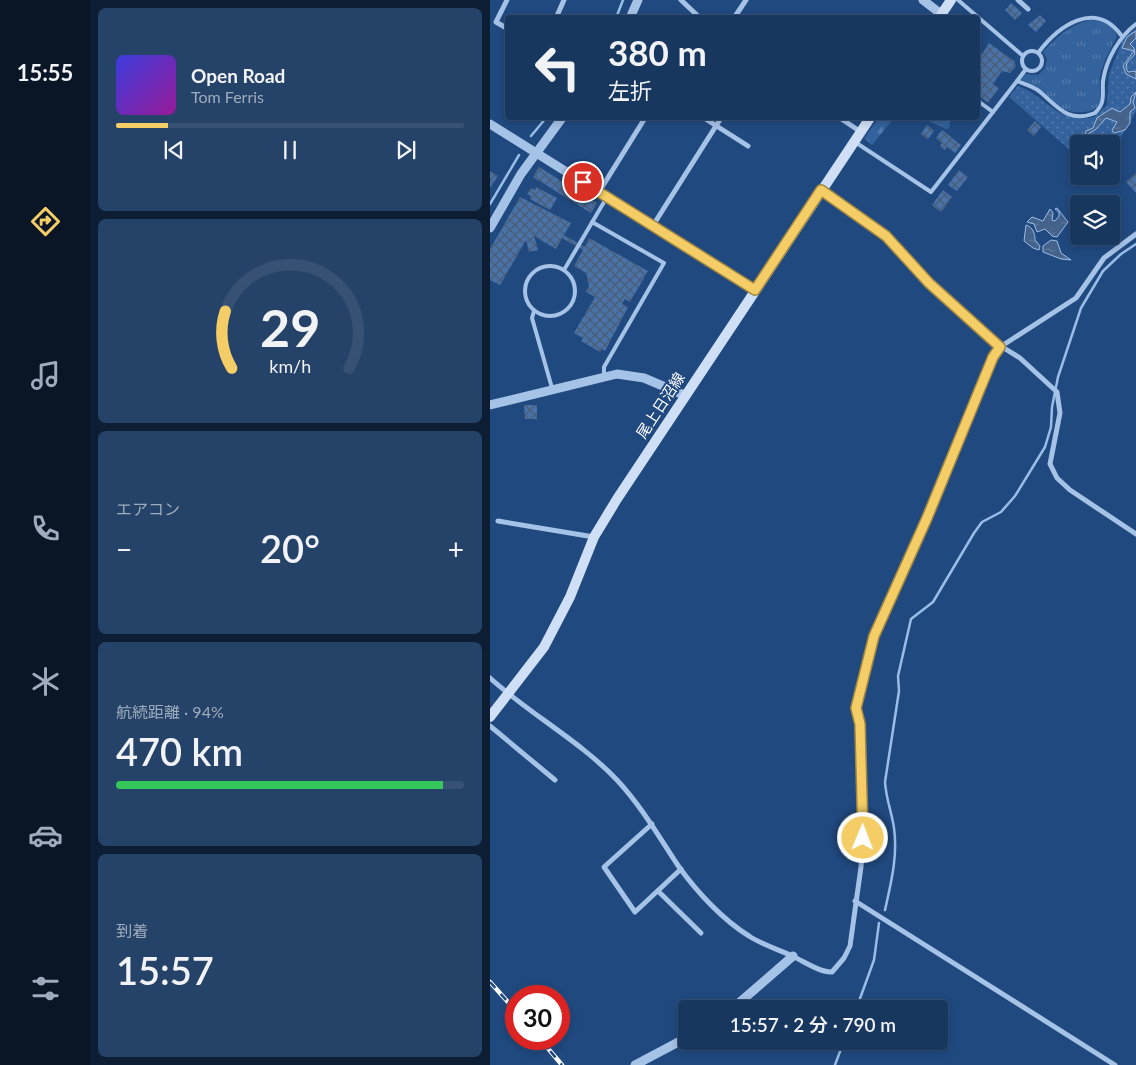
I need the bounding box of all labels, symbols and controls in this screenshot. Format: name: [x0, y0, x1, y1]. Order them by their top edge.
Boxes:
text: 380 m: [608, 31, 707, 73]
icon: left: [525, 35, 590, 100]
text: 15:55: [17, 59, 73, 86]
text: Open Road: [191, 64, 285, 87]
text: 左折: [608, 77, 652, 104]
text: Tom Ferris: [191, 87, 264, 106]
map controls: [1070, 135, 1120, 245]
button: sound: [1070, 135, 1120, 185]
icon: previous: [160, 136, 188, 164]
icon: pause: [276, 136, 304, 164]
icon: next: [392, 136, 420, 164]
pin: [562, 161, 604, 203]
icon: arrive: [569, 168, 597, 196]
button: layers: [1070, 195, 1120, 245]
icon: directions: [28, 204, 63, 239]
text: 29: [260, 296, 320, 358]
text: km/h: [269, 355, 311, 377]
icon: music: [28, 358, 63, 393]
street label: 尾上日沼線: [632, 369, 688, 441]
text: エアコン: [116, 499, 180, 518]
icon: phone: [28, 511, 63, 546]
text: 20°: [260, 525, 320, 571]
text: −: [116, 532, 132, 566]
text: +: [448, 532, 464, 566]
icon: climate: [28, 664, 63, 699]
text: 航続距離 · 94%: [116, 702, 224, 721]
text: 470 km: [116, 728, 243, 774]
position arrow: [836, 811, 888, 863]
icon: car: [28, 818, 63, 853]
text: 到着: [116, 921, 148, 940]
text: 15:57: [116, 947, 214, 993]
icon: filters: [28, 971, 63, 1006]
speed limit sign: 30: [505, 985, 570, 1050]
text: 15:57 · 2 分 · 790 m: [730, 1013, 896, 1036]

